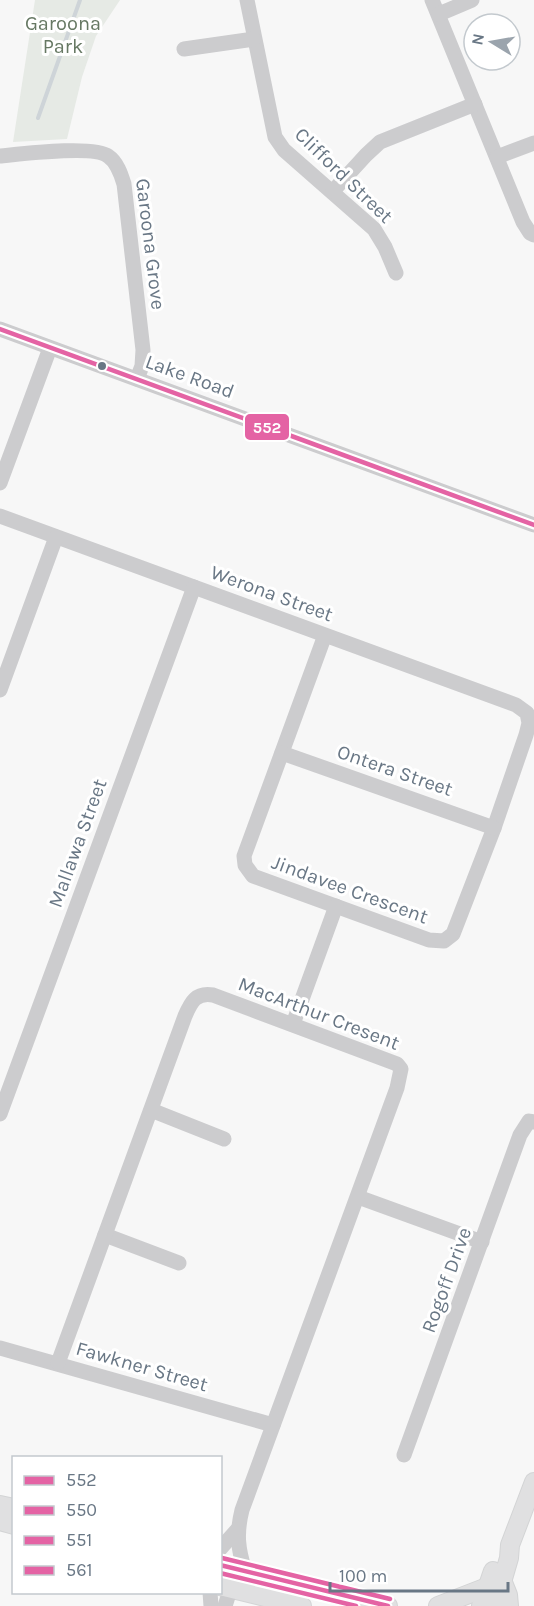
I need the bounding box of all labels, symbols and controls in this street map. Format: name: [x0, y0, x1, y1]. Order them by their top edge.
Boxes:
park label: Garoona Park: [25, 12, 101, 58]
north arrow: [462, 12, 522, 72]
text: N: [467, 32, 488, 47]
street label: Clifford Street: [290, 123, 398, 228]
street label: Garoona Grove: [131, 177, 170, 311]
street label: Lake Road: [142, 350, 237, 403]
unlabelled marker: [96, 360, 108, 372]
line badge: 552: [244, 413, 290, 441]
text: 552: [253, 418, 281, 437]
street label: Werona Street: [208, 561, 337, 626]
street label: Ontera Street: [334, 740, 456, 801]
street label: Mallawa Street: [44, 775, 112, 911]
street label: Jindavee Crescent: [268, 850, 432, 929]
street label: MacArthur Cresent: [235, 972, 403, 1055]
street label: Rogoff Drive: [417, 1224, 476, 1336]
street label: Fawkner Street: [73, 1337, 211, 1396]
legend: [12, 1456, 222, 1594]
text: 552: [66, 1469, 97, 1491]
text: 550: [66, 1499, 97, 1521]
text: 551: [66, 1529, 92, 1551]
scale bar: [330, 1555, 508, 1593]
text: 561: [66, 1559, 92, 1581]
text: 100 m: [339, 1565, 387, 1587]

